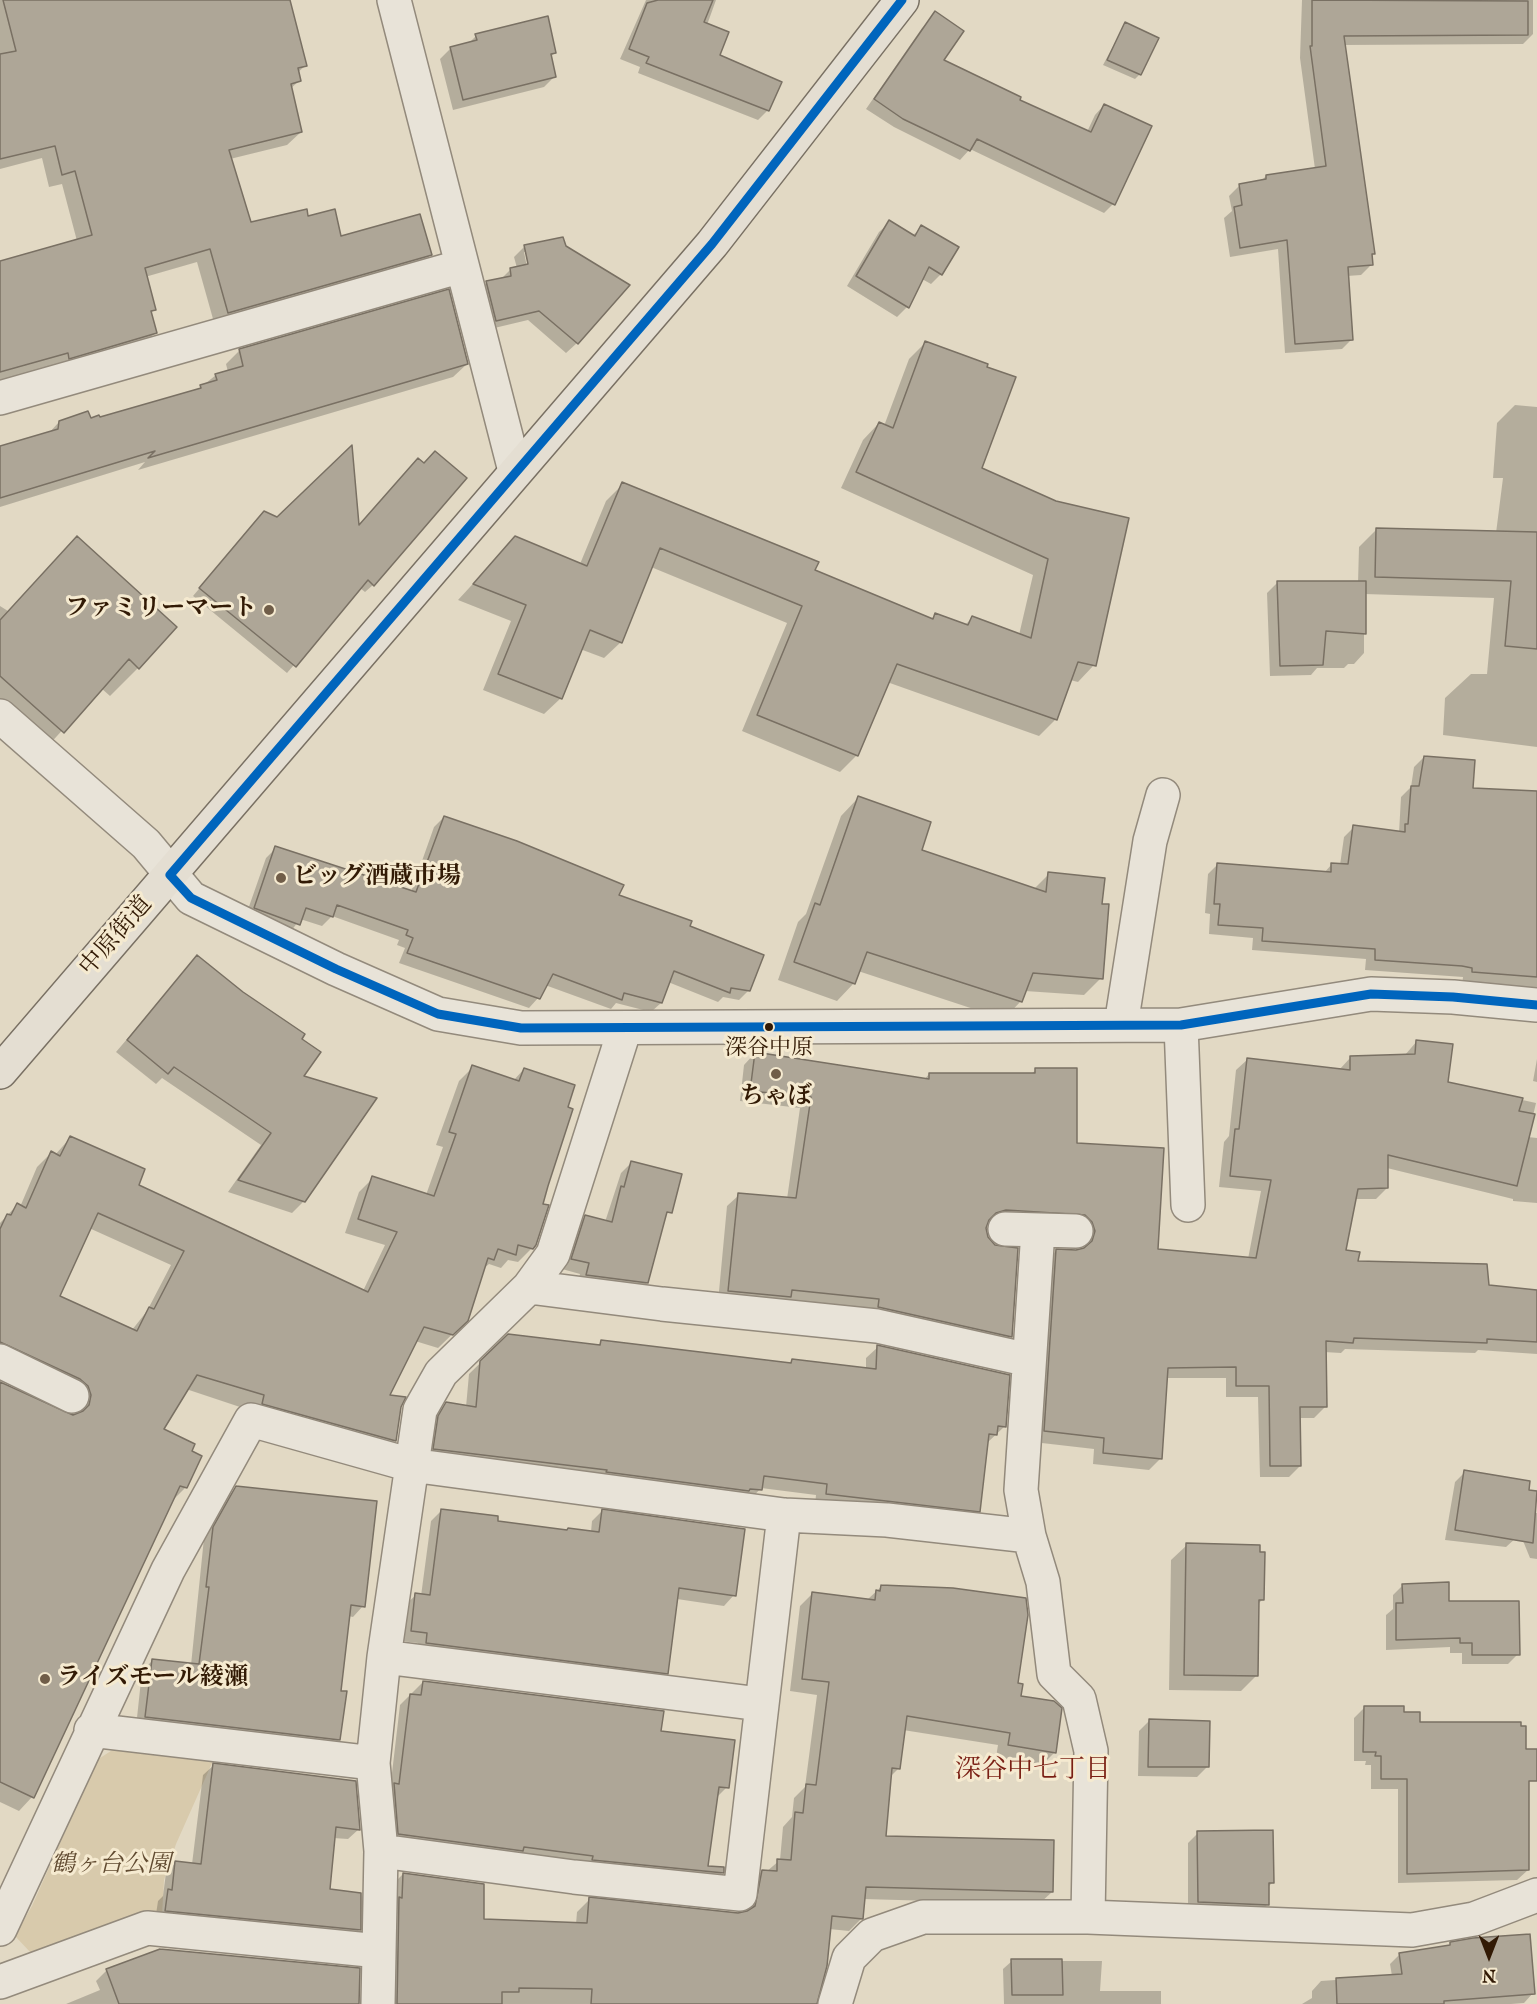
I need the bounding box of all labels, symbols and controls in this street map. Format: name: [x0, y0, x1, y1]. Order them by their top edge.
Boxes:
place label: ファミリーマート: [65, 596, 257, 624]
marker: ファミリーマート: [262, 603, 276, 617]
place label: ビッグ酒蔵市場: [293, 864, 461, 892]
marker: ビッグ酒蔵市場: [274, 871, 288, 885]
street label: 中原街道: [75, 891, 159, 983]
marker: 深谷中原: [763, 1021, 775, 1033]
place label: 深谷中原: [725, 1036, 813, 1062]
marker: ちゃぼ: [769, 1067, 783, 1081]
place label: ちゃぼ: [740, 1084, 812, 1112]
place label: ライズモール綾瀬: [57, 1665, 248, 1693]
marker: ライズモール綾瀬: [38, 1672, 52, 1686]
district label: 深谷中七丁目: [955, 1756, 1111, 1788]
park label: 鶴ヶ台公園: [51, 1852, 171, 1880]
north arrow: [1459, 1926, 1519, 1986]
text: N: [1482, 1964, 1496, 1984]

